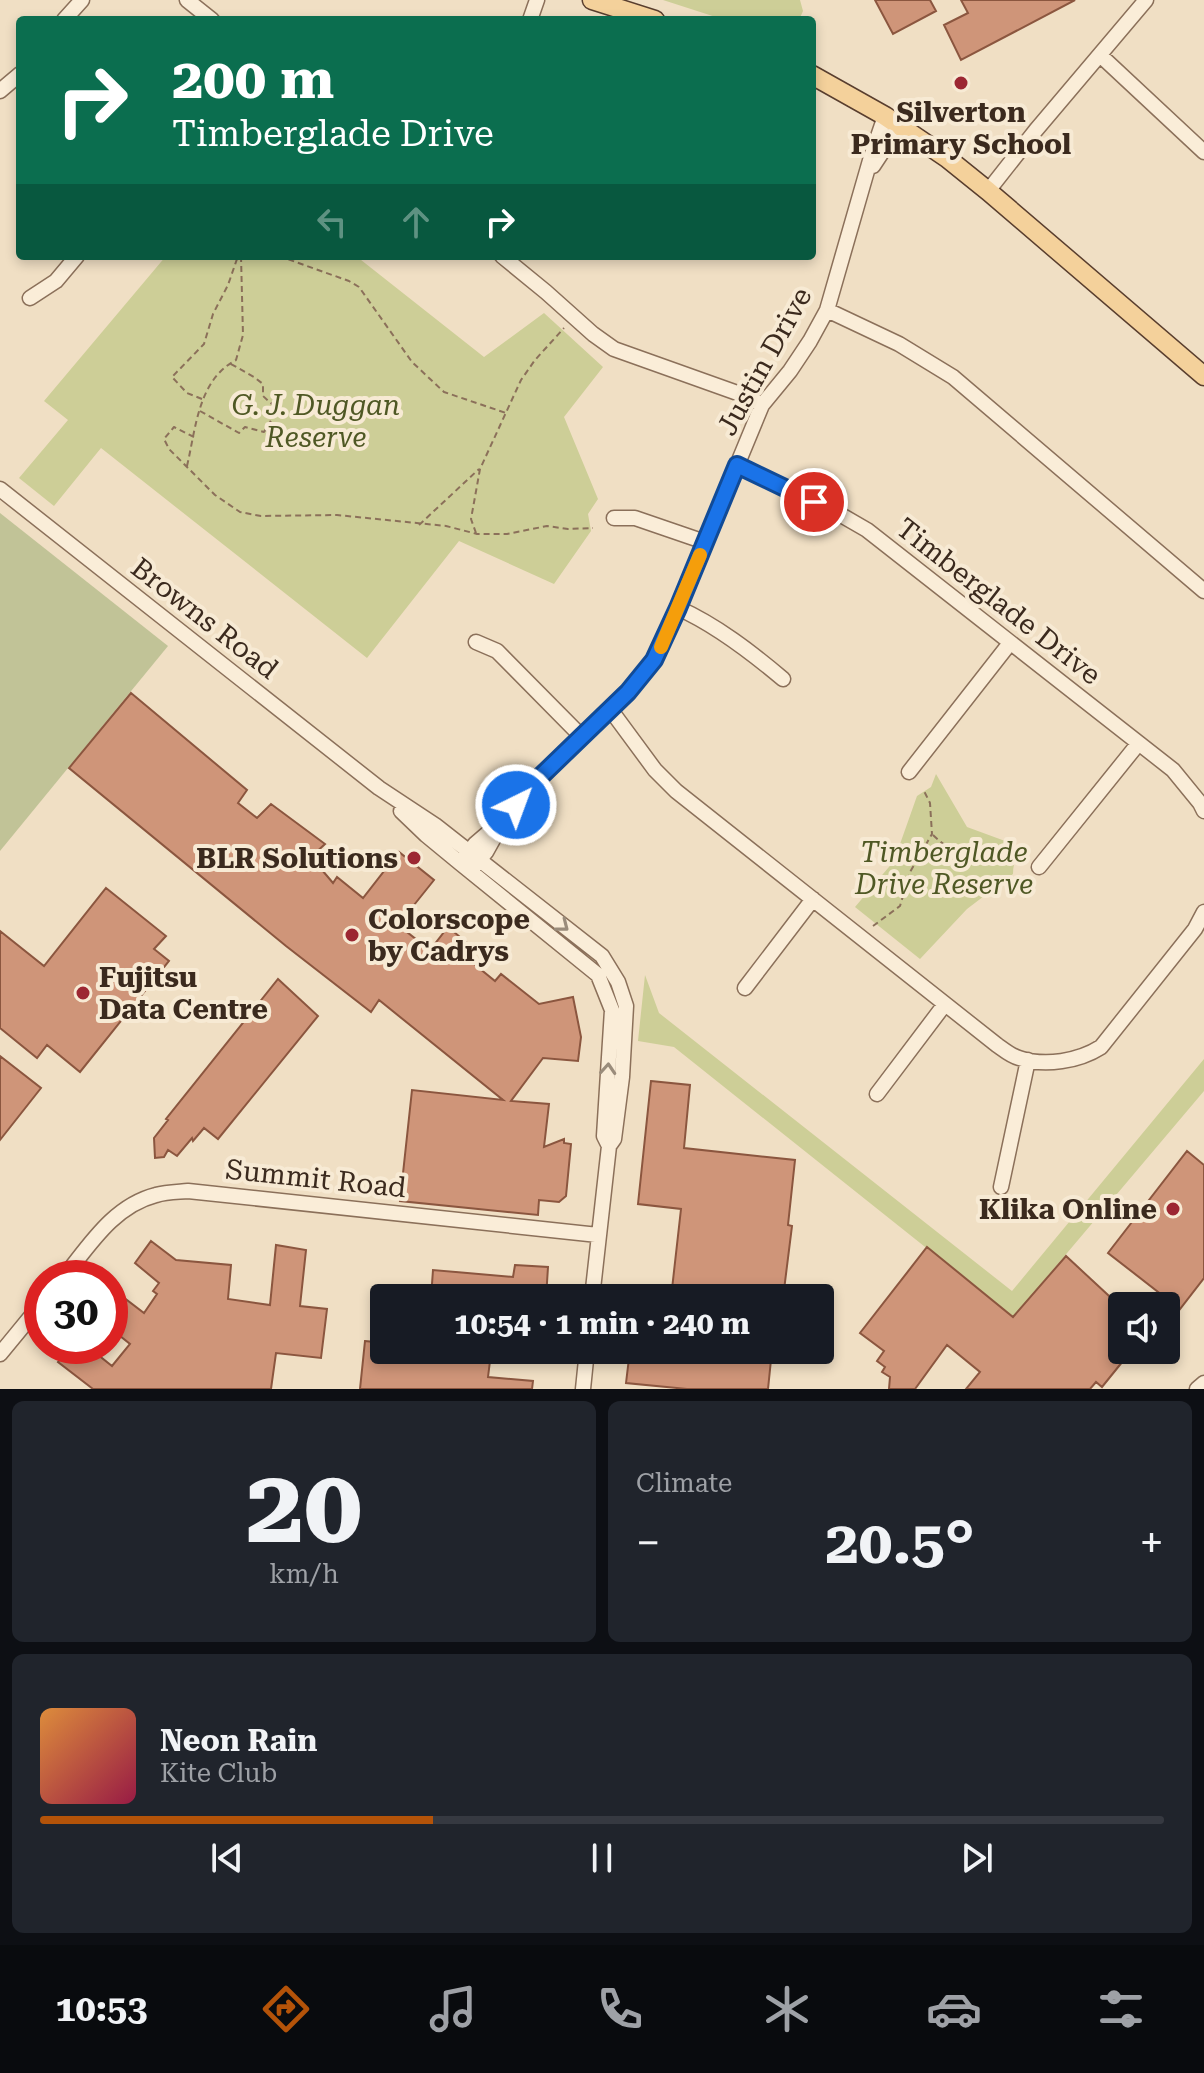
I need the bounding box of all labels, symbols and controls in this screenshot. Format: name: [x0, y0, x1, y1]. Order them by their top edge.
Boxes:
text: 200 m: [172, 46, 334, 112]
icon: right: [40, 48, 144, 152]
marker: Silverton Primary School: [952, 74, 970, 92]
place label: Silverton Primary School: [851, 96, 1071, 161]
text: Timberglade Drive: [172, 113, 494, 155]
icon: left: [310, 200, 354, 244]
icon: ahead: [394, 200, 438, 244]
icon: right: [478, 200, 522, 244]
street label: Justin Drive: [710, 282, 819, 441]
park label: G. J. Duggan Reserve: [232, 389, 400, 454]
pin: [780, 468, 848, 536]
icon: arrive: [792, 480, 836, 524]
street label: Timberglade Drive: [890, 511, 1107, 691]
street label: Browns Road: [125, 551, 285, 686]
position arrow: [474, 763, 558, 847]
park label: Timberglade Drive Reserve: [854, 836, 1033, 901]
place label: BLR Solutions: [196, 842, 398, 875]
marker: BLR Solutions: [405, 849, 423, 867]
place label: Colorscope by Cadrys: [368, 903, 530, 968]
one-way arrow: [554, 916, 569, 930]
marker: Colorscope by Cadrys: [343, 926, 361, 944]
place label: Fujitsu Data Centre: [99, 961, 268, 1026]
marker: Fujitsu Data Centre: [74, 984, 92, 1002]
one-way arrow: [599, 1062, 616, 1075]
street label: Summit Road: [224, 1153, 408, 1204]
place label: Klika Online: [979, 1193, 1157, 1226]
marker: Klika Online: [1164, 1200, 1182, 1218]
speed limit sign: 30: [24, 1260, 128, 1364]
map controls: [1108, 1292, 1180, 1364]
button: sound: [1108, 1292, 1180, 1364]
text: 10:54 · 1 min · 240 m: [454, 1306, 750, 1341]
text: 20: [246, 1446, 362, 1567]
text: Climate: [636, 1468, 732, 1498]
text: 20.5°: [825, 1507, 975, 1578]
text: −: [636, 1517, 661, 1569]
text: +: [1139, 1517, 1164, 1569]
text: km/h: [269, 1559, 339, 1589]
text: Neon Rain: [160, 1723, 317, 1758]
text: Kite Club: [160, 1758, 277, 1788]
icon: previous: [205, 1836, 249, 1880]
icon: pause: [580, 1836, 624, 1880]
icon: next: [955, 1836, 999, 1880]
icon: directions: [258, 1981, 314, 2037]
icon: music: [425, 1981, 481, 2037]
icon: phone: [592, 1981, 648, 2037]
icon: climate: [759, 1981, 815, 2037]
icon: car: [926, 1981, 982, 2037]
icon: filters: [1093, 1981, 1149, 2037]
text: 10:53: [55, 1988, 147, 2030]

